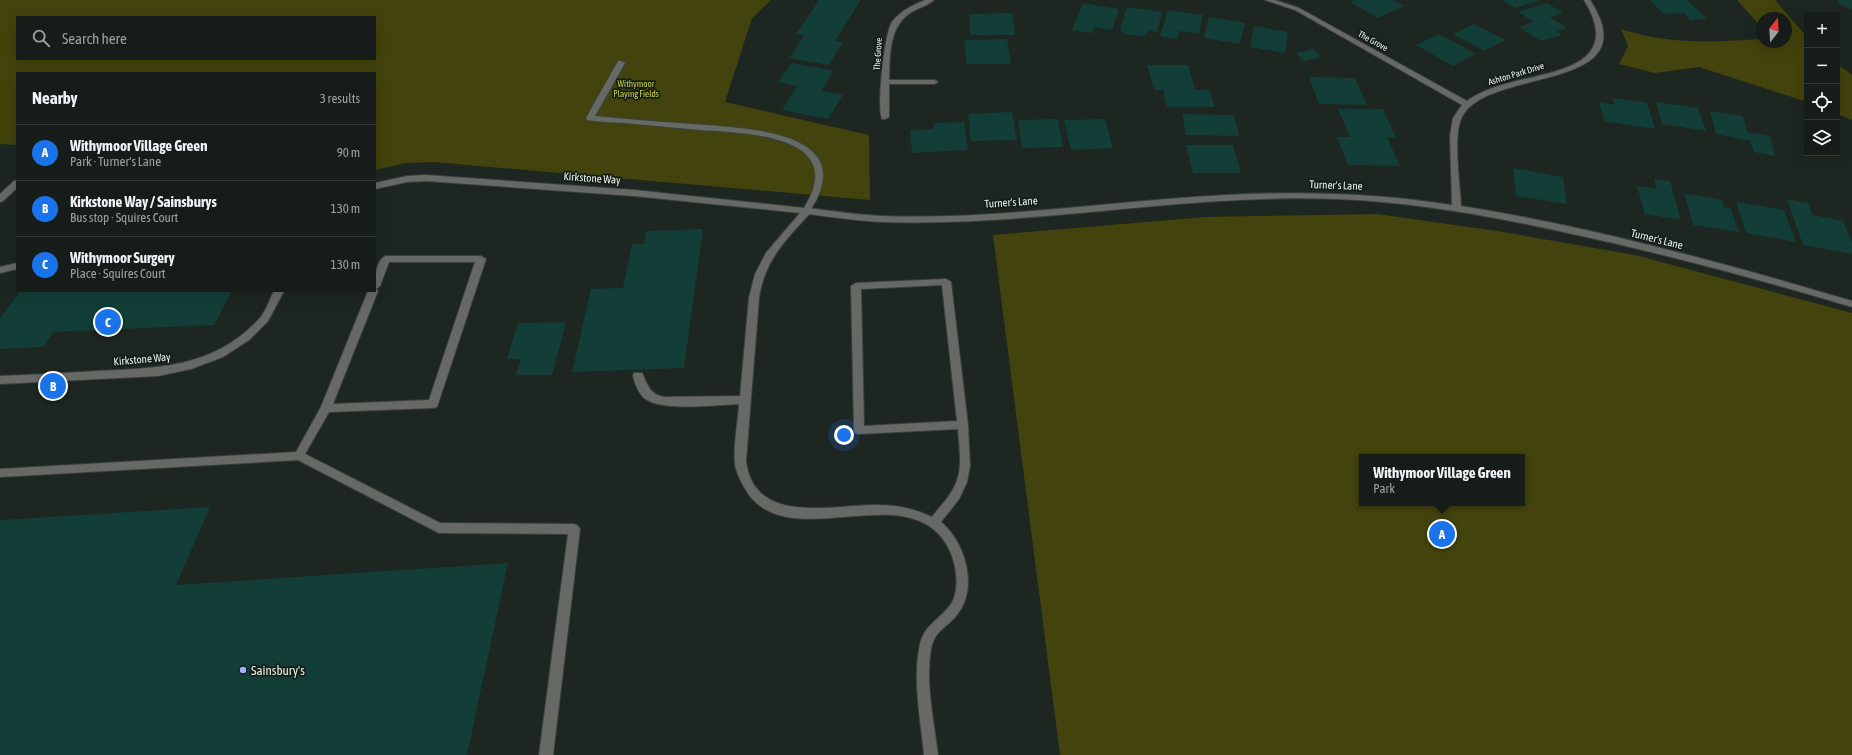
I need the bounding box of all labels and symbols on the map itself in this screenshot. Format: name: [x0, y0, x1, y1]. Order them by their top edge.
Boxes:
north arrow: [1756, 12, 1792, 48]
street label: The Grove: [1356, 29, 1390, 53]
street label: The Grove: [872, 37, 884, 71]
street label: Ashton Park Drive: [1487, 61, 1545, 87]
park label: Withymoor Playing Fields: [613, 79, 659, 99]
street label: Kirkstone Way: [563, 170, 621, 186]
street label: Turner's Lane: [1309, 178, 1363, 192]
street label: Turner's Lane: [984, 194, 1038, 210]
street label: Turner's Lane: [1630, 227, 1684, 251]
pin: C: [95, 307, 121, 337]
street label: Kirkstone Way: [113, 350, 171, 367]
pin: B: [40, 371, 66, 401]
your location: [834, 425, 854, 445]
pin: A: [1429, 519, 1455, 549]
place label: Sainsbury's: [251, 663, 305, 678]
marker: Sainsbury's: [238, 665, 248, 675]

